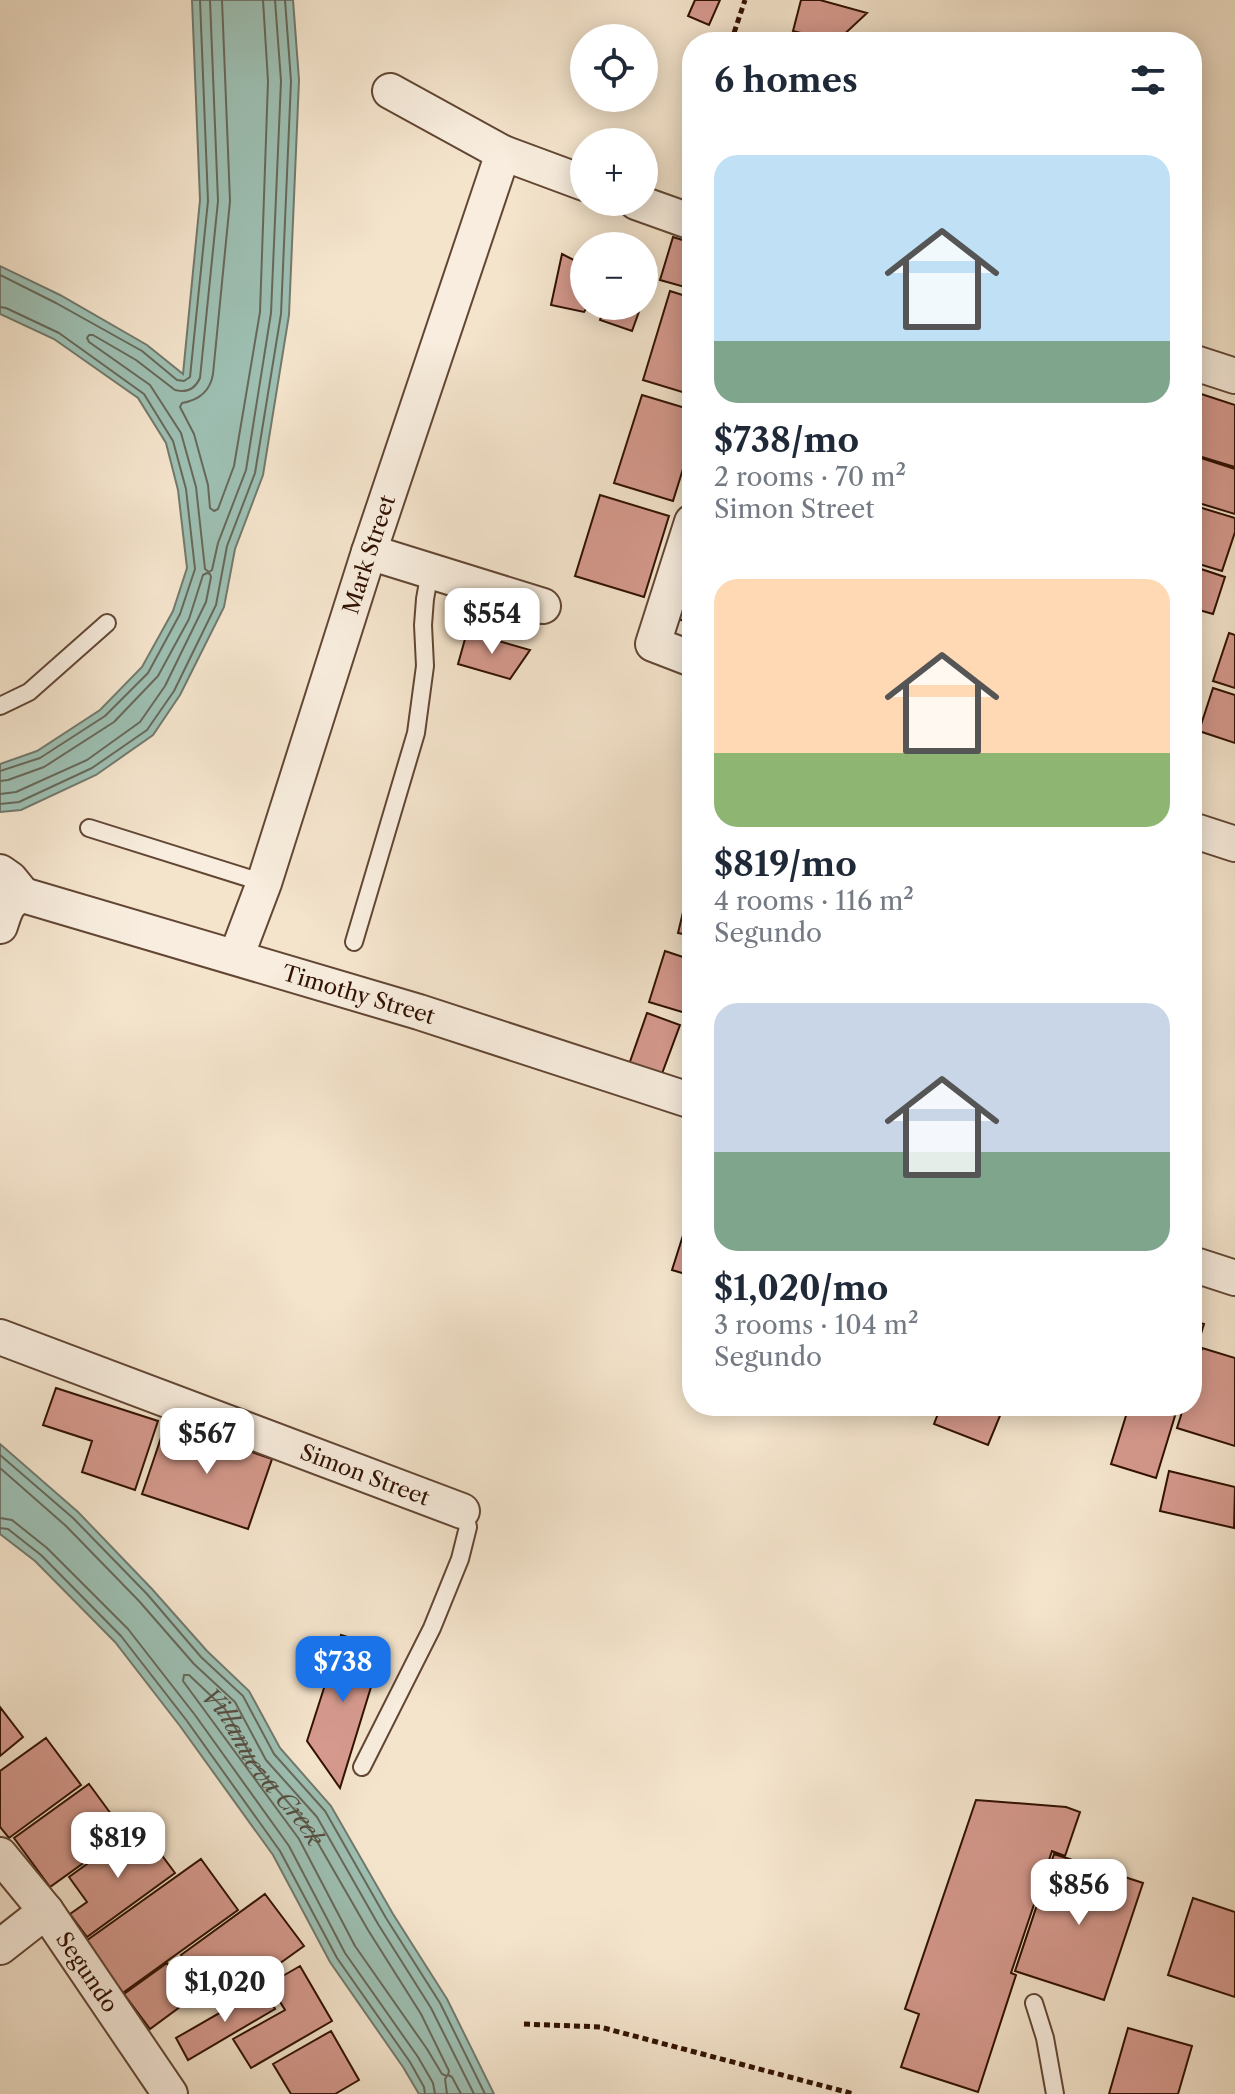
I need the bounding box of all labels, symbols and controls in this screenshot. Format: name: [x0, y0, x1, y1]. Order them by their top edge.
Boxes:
map controls: [570, 24, 658, 320]
button: locate: [570, 24, 658, 112]
icon: filters: [1126, 58, 1170, 102]
text: 6 homes: [714, 59, 858, 101]
button: +: [570, 128, 658, 216]
icon: home: [870, 207, 1014, 351]
button: −: [570, 232, 658, 320]
text: $738/mo: [714, 419, 859, 461]
text: 2 rooms · 70 m²: [714, 461, 906, 493]
street label: Mark Street: [337, 491, 401, 617]
text: Simon Street: [714, 493, 875, 525]
pin: $554: [445, 588, 539, 656]
text: $554: [463, 598, 521, 630]
icon: home: [870, 631, 1014, 775]
text: $819/mo: [714, 843, 857, 885]
text: 4 rooms · 116 m²: [714, 885, 914, 917]
text: Segundo: [714, 917, 822, 949]
street label: Timothy Street: [279, 959, 439, 1030]
icon: home: [870, 1055, 1014, 1199]
text: $1,020/mo: [714, 1267, 888, 1309]
text: 3 rooms · 104 m²: [714, 1309, 919, 1341]
text: Segundo: [714, 1341, 822, 1373]
pin: $567: [160, 1408, 254, 1476]
text: $567: [178, 1418, 236, 1450]
street label: Simon Street: [297, 1438, 434, 1511]
pin: $738: [296, 1636, 390, 1704]
text: $738: [314, 1646, 372, 1678]
water label: Villanueva Creek: [197, 1681, 331, 1851]
pin: $819: [71, 1812, 165, 1880]
text: $819: [89, 1822, 147, 1854]
pin: $856: [1032, 1859, 1126, 1927]
text: $856: [1049, 1869, 1109, 1901]
street label: Segundo: [50, 1926, 124, 2017]
pin: $1,020: [160, 1956, 290, 2024]
text: $1,020: [184, 1966, 266, 1998]

